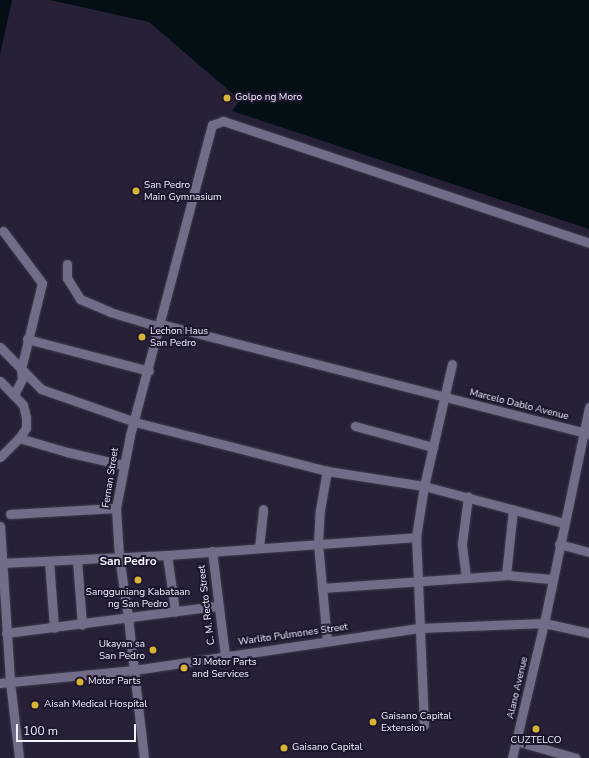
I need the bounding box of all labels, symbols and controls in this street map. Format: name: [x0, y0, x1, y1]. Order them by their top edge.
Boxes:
place label: Golpo ng Moro: [235, 92, 302, 104]
marker: Golpo ng Moro: [222, 93, 232, 103]
place label: San Pedro Main Gymnasium: [144, 179, 222, 202]
marker: San Pedro Main Gymnasium: [131, 186, 141, 196]
place label: Lechon Haus San Pedro: [150, 325, 208, 348]
marker: Lechon Haus San Pedro: [137, 332, 147, 342]
street label: Marcelo Dablo Avenue: [468, 387, 570, 423]
street label: Fernan Street: [100, 447, 122, 509]
district label: San Pedro: [99, 555, 157, 569]
street label: C. M. Recto Street: [196, 564, 218, 646]
marker: Sangguniang Kabataan ng San Pedro: [133, 575, 143, 585]
place label: Sangguniang Kabataan ng San Pedro: [86, 586, 190, 610]
street label: Warlito Pulmones Street: [237, 621, 349, 649]
place label: Ukayan sa San Pedro: [99, 638, 145, 662]
marker: Ukayan sa San Pedro: [148, 645, 158, 655]
place label: 3J Motor Parts and Services: [192, 656, 257, 680]
street label: Alano Avenue: [505, 656, 531, 720]
marker: 3J Motor Parts and Services: [179, 663, 189, 673]
place label: Motor Parts: [88, 676, 141, 688]
marker: Motor Parts: [75, 677, 85, 687]
marker: Aisah Medical Hospital: [29, 699, 41, 711]
place label: Aisah Medical Hospital: [44, 699, 147, 711]
place label: Gaisano Capital Extension: [381, 710, 452, 734]
scale bar: [18, 716, 138, 742]
marker: Gaisano Capital Extension: [368, 717, 378, 727]
text: 100 m: [23, 723, 58, 739]
marker: CUZTELCO: [531, 724, 541, 734]
place label: CUZTELCO: [511, 735, 561, 747]
place label: Gaisano Capital: [292, 742, 363, 754]
marker: Gaisano Capital: [279, 743, 289, 753]

